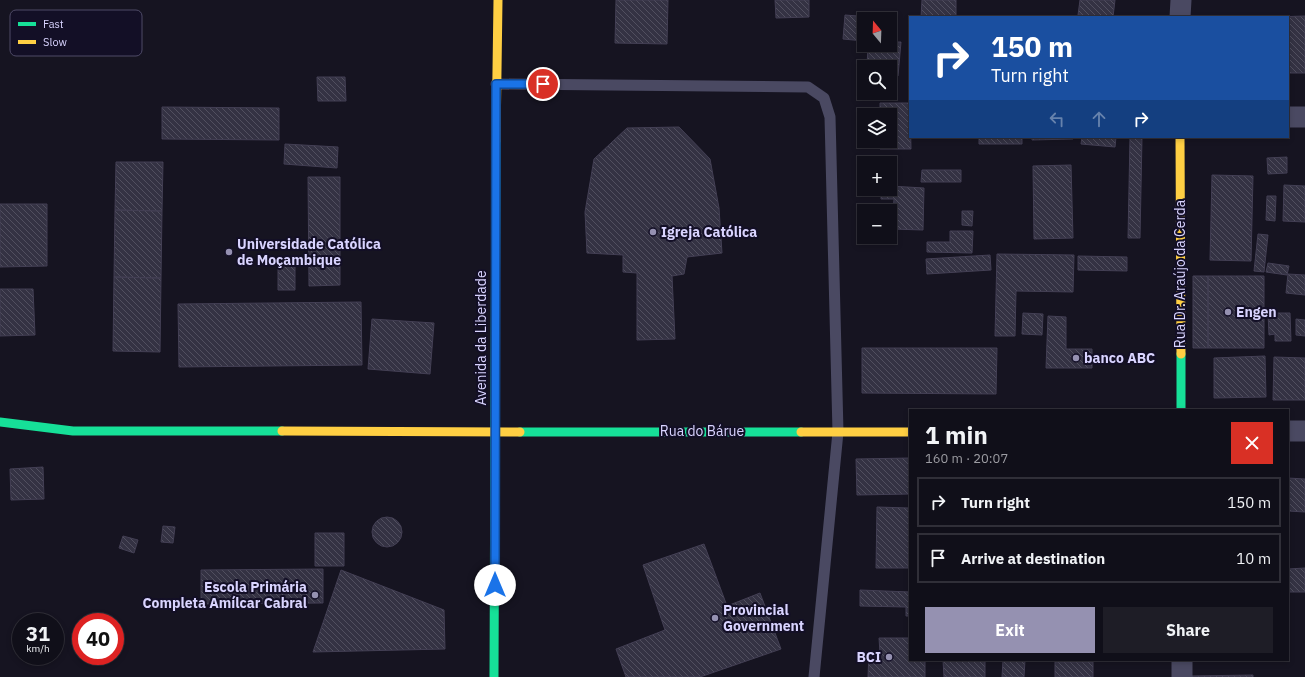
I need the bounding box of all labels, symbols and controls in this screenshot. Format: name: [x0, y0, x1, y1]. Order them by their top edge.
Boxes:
legend: [10, 10, 142, 56]
north arrow: [857, 12, 897, 52]
map controls: [857, 12, 897, 244]
text: Fast: [43, 17, 64, 31]
text: 150 m: [991, 28, 1073, 65]
icon: right: [925, 32, 977, 84]
text: Slow: [43, 35, 67, 49]
button: search: [857, 60, 897, 100]
text: Turn right: [991, 64, 1069, 87]
pin: [526, 67, 560, 101]
icon: arrive: [532, 73, 554, 95]
button: layers: [857, 108, 897, 148]
icon: left: [1046, 108, 1068, 130]
icon: ahead: [1088, 108, 1110, 130]
icon: right: [1130, 108, 1152, 130]
button: +: [857, 156, 897, 196]
street label: Rua Dr. Araújo da Cerda: [1171, 199, 1189, 348]
button: −: [857, 204, 897, 244]
place label: Igreja Católica: [661, 223, 757, 241]
marker: Igreja Católica: [648, 227, 658, 237]
place label: Universidade Católica de Moçambique: [237, 235, 381, 269]
marker: Universidade Católica de Moçambique: [224, 247, 234, 257]
street label: Avenida da Liberdade: [472, 270, 490, 406]
place label: Engen: [1236, 303, 1277, 321]
marker: Engen: [1223, 307, 1233, 317]
place label: banco ABC: [1084, 349, 1155, 367]
marker: banco ABC: [1071, 353, 1081, 363]
text: 1 min: [925, 419, 988, 451]
street label: Rua do Bárue: [660, 422, 744, 440]
button: close: [1231, 422, 1273, 464]
text: 160 m · 20:07: [925, 450, 1008, 467]
icon: right: [927, 491, 949, 513]
text: Turn right: [961, 493, 1030, 512]
text: 150 m: [1227, 493, 1271, 512]
icon: arrive: [927, 547, 949, 569]
text: Arrive at destination: [961, 549, 1105, 568]
text: 10 m: [1236, 549, 1271, 568]
position arrow: [474, 564, 516, 606]
place label: Escola Primária Completa Amílcar Cabral: [142, 578, 307, 612]
marker: Escola Primária Completa Amílcar Cabral: [310, 590, 320, 600]
place label: Provincial Government: [723, 601, 804, 635]
button: Exit: [925, 607, 1095, 653]
button: Share: [1103, 607, 1273, 653]
speed limit sign: 40: [72, 613, 124, 665]
marker: Provincial Government: [710, 613, 720, 623]
text: 31: [26, 620, 50, 647]
text: km/h: [26, 642, 50, 655]
place label: BCI: [857, 648, 881, 666]
marker: BCI: [884, 652, 894, 662]

